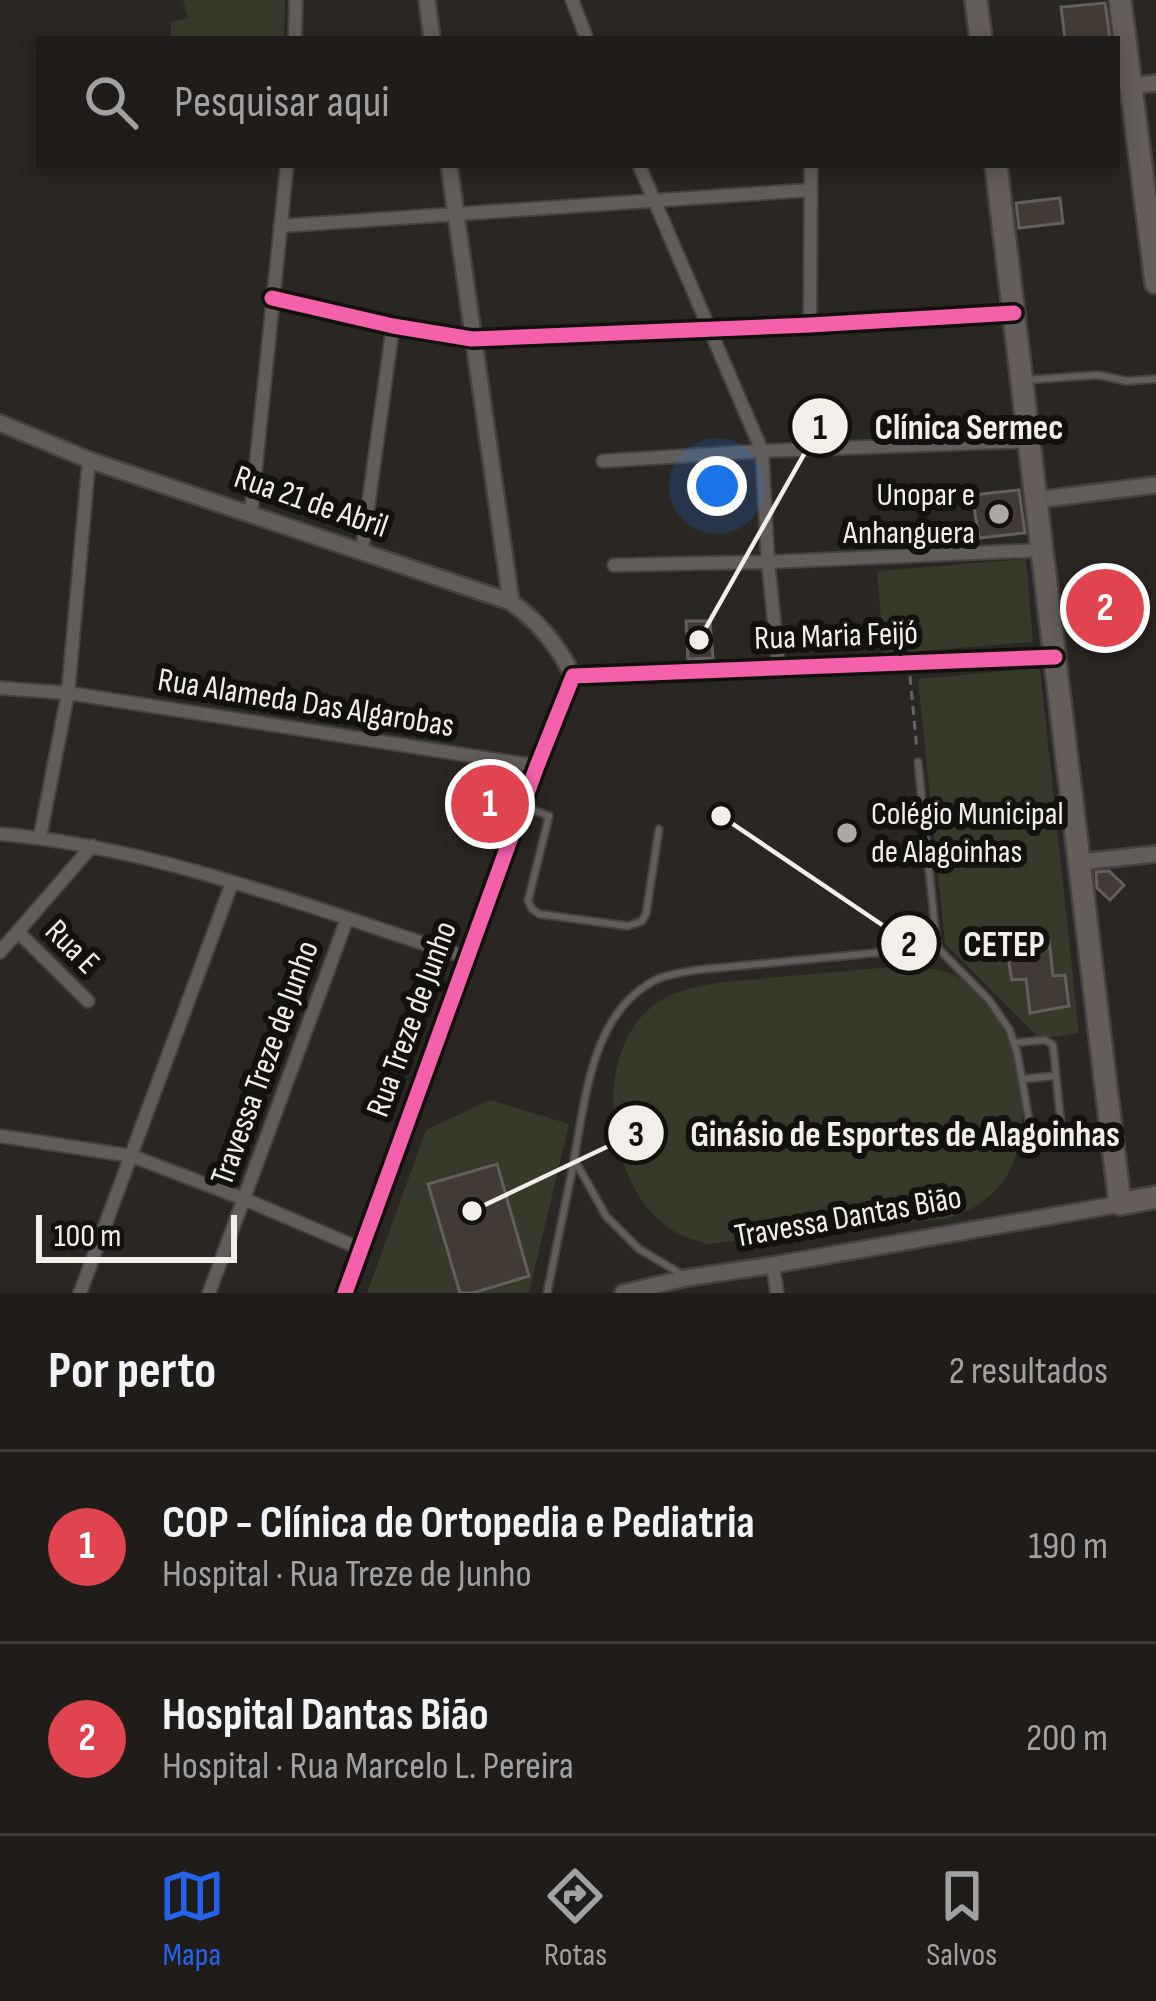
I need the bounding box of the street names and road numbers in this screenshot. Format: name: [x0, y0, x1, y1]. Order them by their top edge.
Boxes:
street label: Rua 21 de Abril: [229, 457, 393, 547]
street label: Rua Maria Feijó: [753, 613, 919, 659]
street label: Rua Alameda Das Algarobas: [155, 660, 457, 746]
street label: Rua E: [36, 911, 108, 983]
street label: Rua Treze de Junho: [358, 916, 466, 1122]
street label: Travessa Treze de Junho: [202, 935, 328, 1191]
street label: Travessa Dantas Bião: [732, 1177, 964, 1257]

